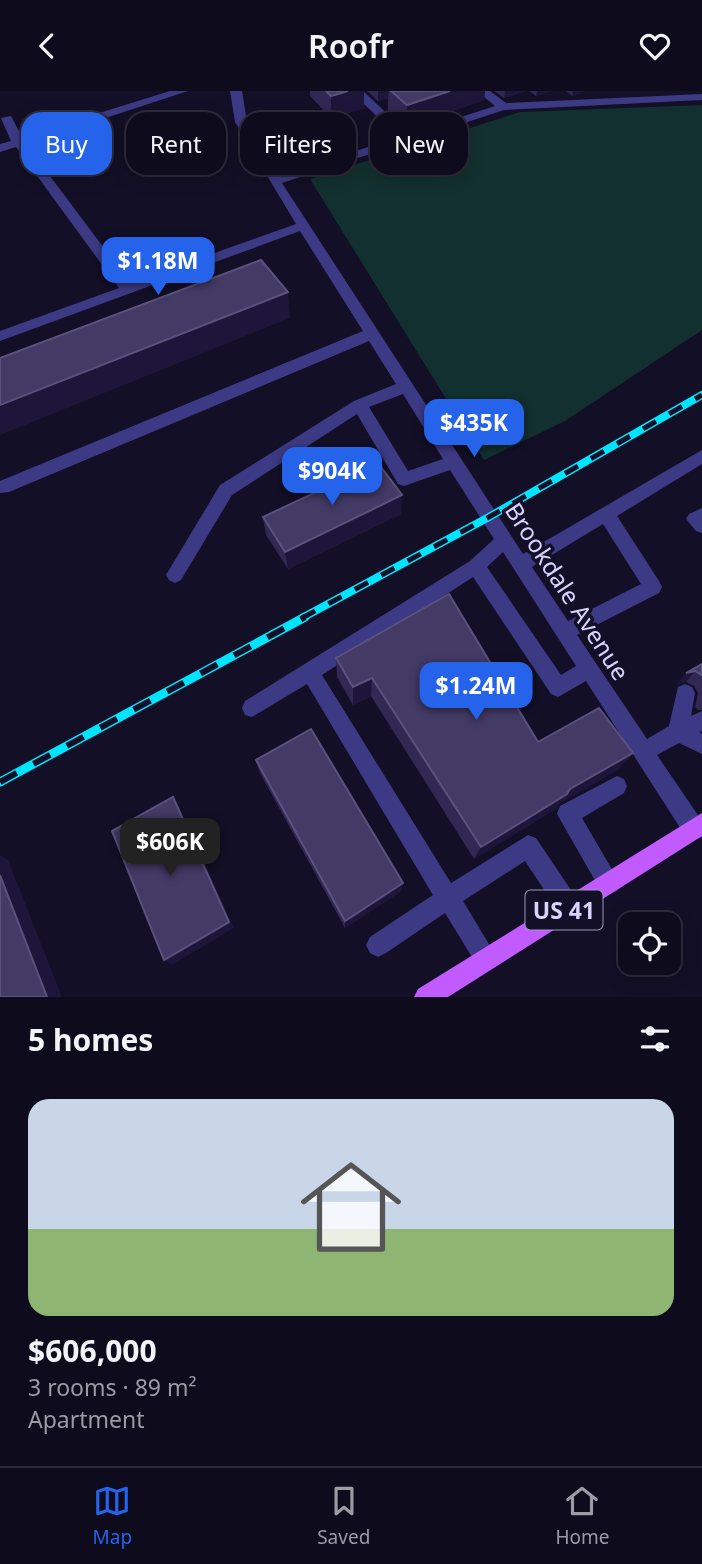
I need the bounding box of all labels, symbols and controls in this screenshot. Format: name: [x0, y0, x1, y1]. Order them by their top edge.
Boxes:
text: Roofr: [308, 24, 394, 67]
icon: back: [28, 27, 66, 65]
icon: heart: [636, 27, 674, 65]
chip: Buy: [21, 112, 112, 175]
chip: Rent: [126, 112, 226, 175]
chip: Filters: [240, 112, 356, 175]
chip: New: [370, 112, 468, 175]
pin: $1.18M: [101, 237, 215, 297]
text: $1.18M: [118, 244, 198, 276]
pin: $435K: [425, 399, 523, 459]
text: $435K: [440, 406, 508, 438]
pin: $904K: [283, 447, 381, 507]
text: $904K: [298, 454, 366, 486]
street label: Brookdale Avenue: [498, 496, 638, 686]
pin: $1.24M: [419, 663, 533, 722]
text: $1.24M: [436, 669, 516, 701]
pin: $606K: [121, 819, 219, 878]
text: $606K: [136, 825, 204, 857]
road number: US 41: [526, 891, 602, 929]
map controls: [618, 912, 681, 975]
button: locate: [618, 912, 681, 975]
text: 5 homes: [28, 1019, 153, 1060]
icon: filters: [636, 1020, 674, 1058]
icon: home: [288, 1144, 414, 1270]
text: $606,000: [28, 1330, 157, 1371]
text: 3 rooms · 89 m²: [28, 1371, 197, 1403]
text: Apartment: [28, 1403, 145, 1435]
tab: Map: [93, 1482, 132, 1550]
tab: Saved: [317, 1482, 370, 1550]
tab: Home: [555, 1482, 609, 1550]

